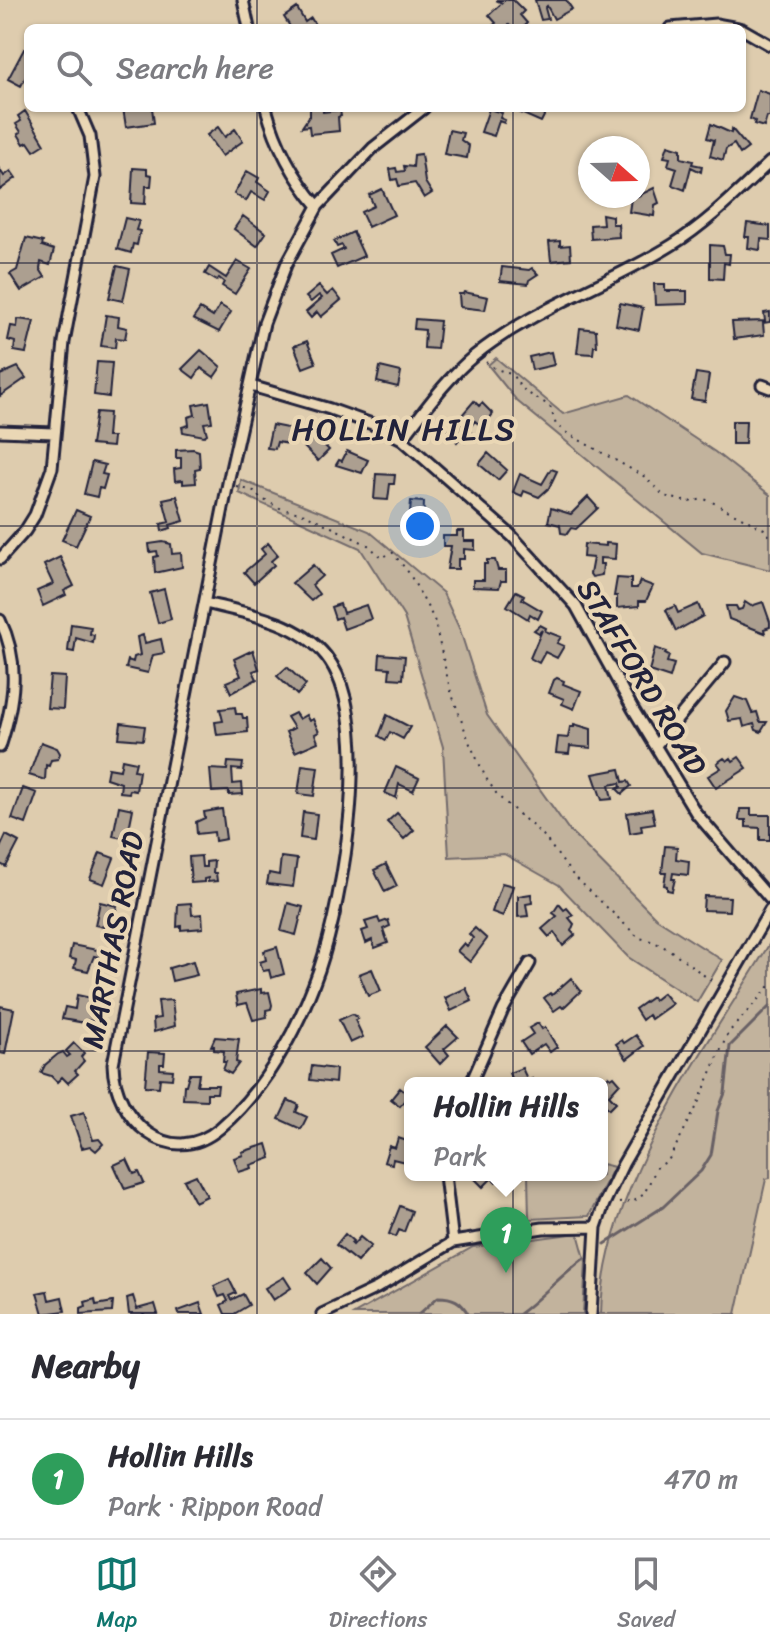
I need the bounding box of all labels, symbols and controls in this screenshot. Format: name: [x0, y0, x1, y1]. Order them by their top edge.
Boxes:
search box: [24, 24, 746, 112]
text: Search here: [116, 41, 274, 95]
icon: search: [52, 46, 96, 90]
north arrow: [578, 136, 650, 208]
district label: HOLLIN HILLS: [291, 401, 517, 458]
your location: [400, 506, 440, 546]
street label: STAFFORD ROAD: [562, 568, 722, 786]
street label: MARTHAS ROAD: [66, 827, 160, 1053]
popup: [404, 1077, 608, 1181]
text: Hollin Hills: [434, 1079, 578, 1133]
text: Park: [434, 1133, 487, 1179]
pin: 1: [480, 1207, 532, 1273]
text: Nearby: [32, 1336, 140, 1396]
text: Hollin Hills: [108, 1429, 253, 1483]
text: 1: [52, 1456, 64, 1502]
text: 470 m: [664, 1456, 738, 1502]
text: Park · Rippon Road: [108, 1483, 322, 1529]
tab: Map: [95, 1552, 139, 1639]
tab: Directions: [329, 1552, 427, 1639]
tab: Saved: [617, 1552, 675, 1639]

